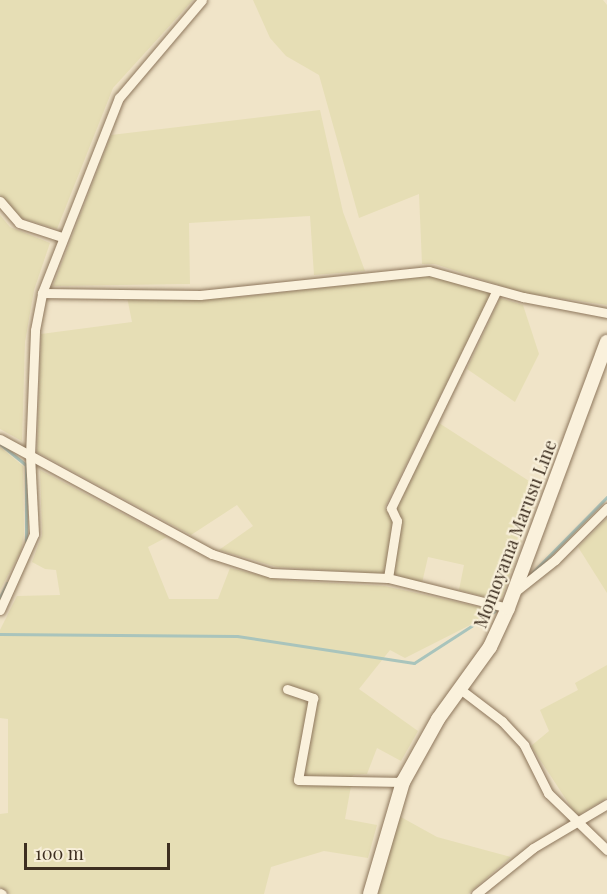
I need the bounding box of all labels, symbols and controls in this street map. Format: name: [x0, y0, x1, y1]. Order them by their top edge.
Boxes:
street label: Momoyama Marusu Line: [469, 437, 561, 631]
scale bar: [27, 831, 172, 869]
text: 100 m: [35, 841, 84, 865]

